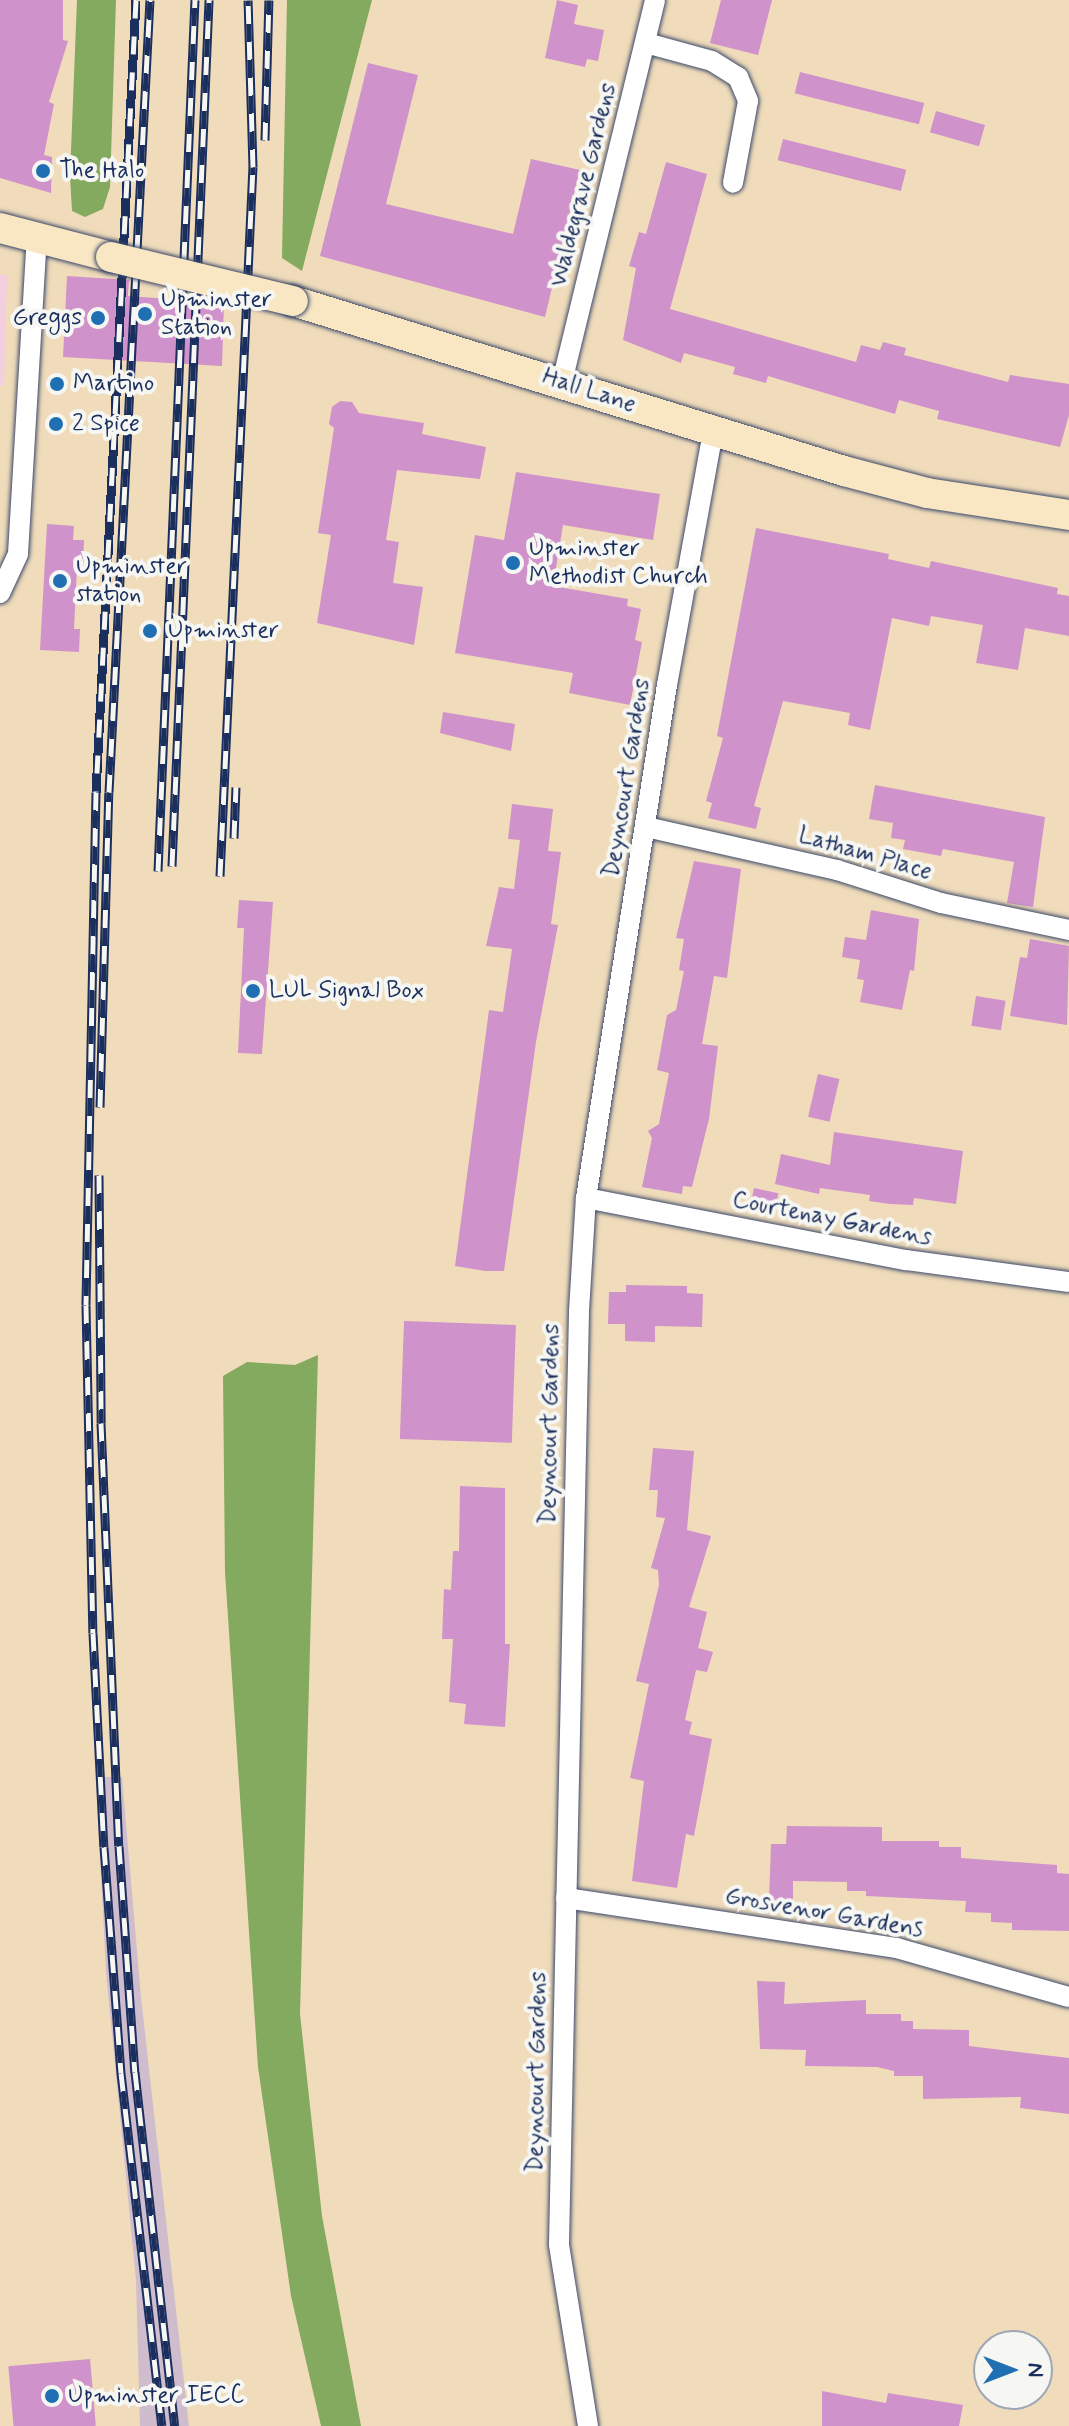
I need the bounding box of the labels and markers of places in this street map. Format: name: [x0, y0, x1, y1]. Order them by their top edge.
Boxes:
place label: The Halo: [59, 157, 145, 185]
marker: The Halo: [34, 162, 52, 180]
place label: Upminster Station: [161, 286, 272, 342]
place label: Greggs: [12, 304, 82, 332]
marker: Upminster Station: [136, 305, 154, 323]
marker: Greggs: [89, 309, 107, 327]
place label: Martino: [73, 370, 154, 398]
marker: Martino: [48, 375, 66, 393]
place label: 2 Spice: [72, 410, 140, 438]
marker: 2 Spice: [47, 415, 65, 433]
place label: Upminster Methodist Church: [529, 535, 708, 591]
place label: Upminster station: [76, 553, 187, 609]
marker: Upminster Methodist Church: [504, 554, 522, 572]
marker: Upminster station: [51, 572, 69, 590]
place label: Upminster: [168, 617, 279, 645]
marker: Upminster: [139, 620, 161, 642]
place label: LUL Signal Box: [269, 977, 428, 1005]
marker: LUL Signal Box: [244, 982, 262, 1000]
place label: Upminster IECC: [68, 2382, 246, 2410]
marker: Upminster IECC: [43, 2387, 61, 2405]

